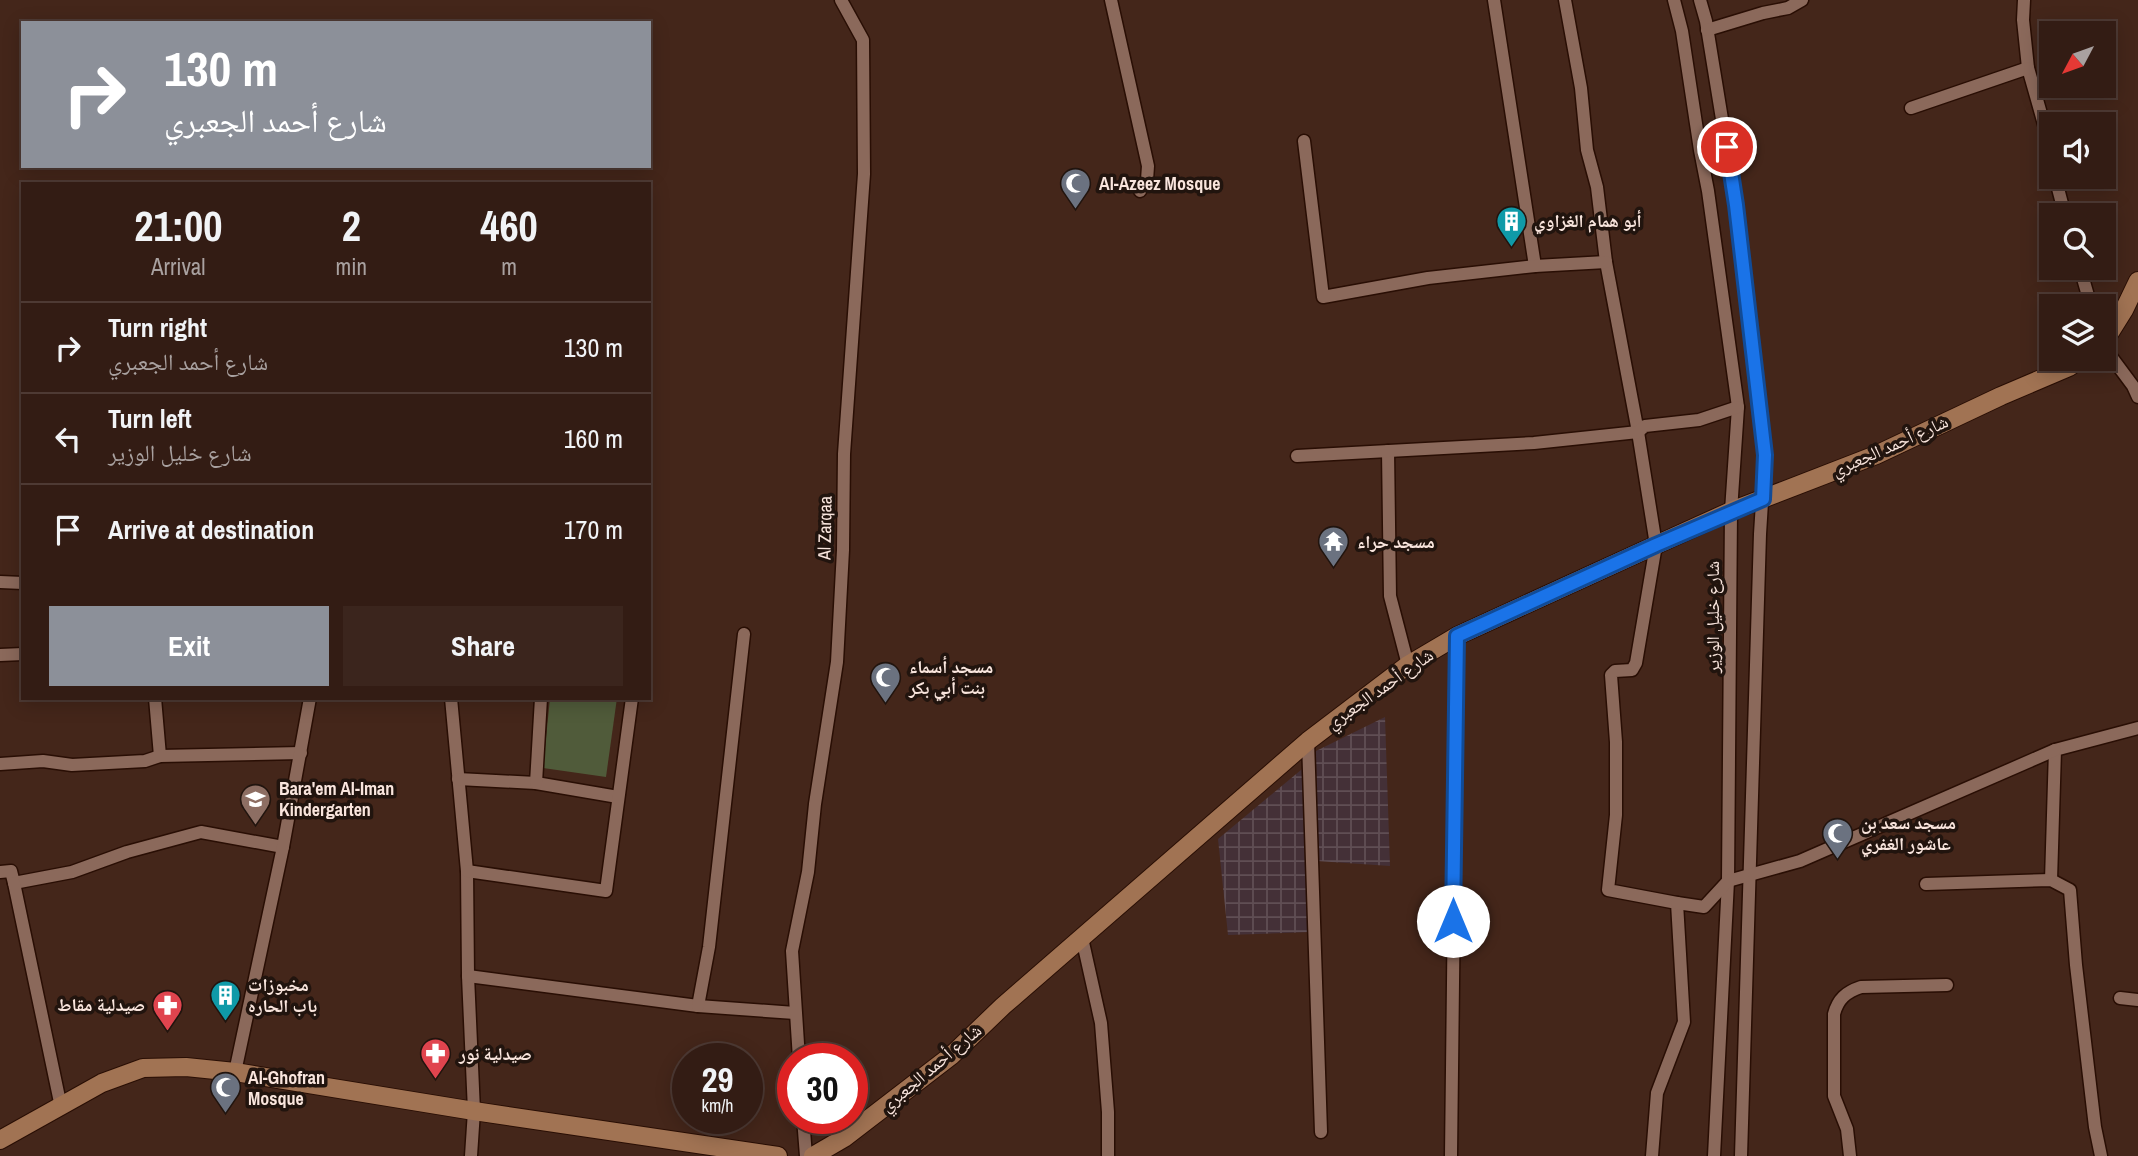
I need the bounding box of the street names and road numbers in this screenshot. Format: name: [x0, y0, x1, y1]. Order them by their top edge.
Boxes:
street label: شارع أحمد الجعبري: [1827, 409, 1953, 485]
street label: Al Zarqaa: [811, 496, 838, 561]
street label: شارع خليل الوزير: [1700, 561, 1725, 674]
street label: شارع أحمد الجعبري: [1321, 642, 1440, 737]
street label: شارع أحمد الجعبري: [875, 1018, 988, 1119]

